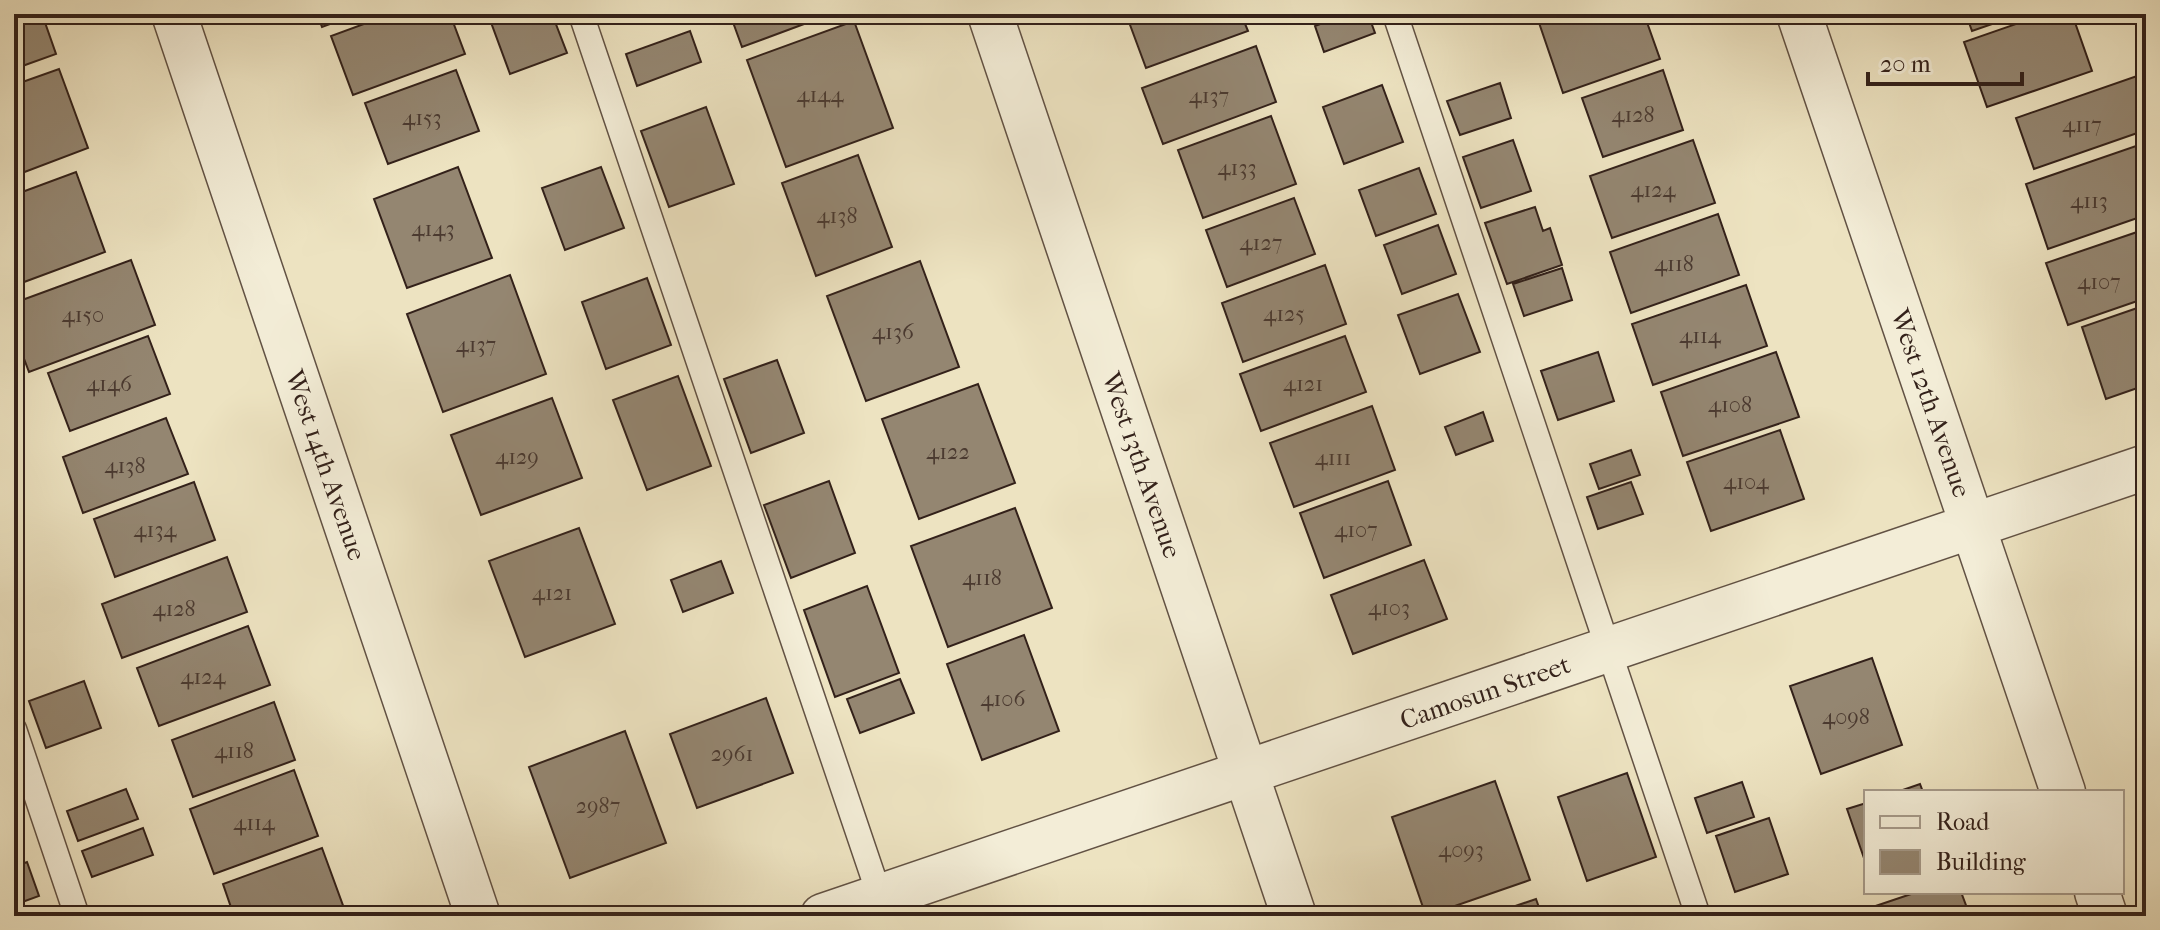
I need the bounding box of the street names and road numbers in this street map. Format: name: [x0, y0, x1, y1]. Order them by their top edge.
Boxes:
street label: West 12th Avenue: [1883, 304, 1977, 502]
street label: West 14th Avenue: [278, 365, 373, 564]
street label: West 13th Avenue: [1095, 367, 1188, 562]
street label: Camosun Street: [1396, 649, 1575, 736]

